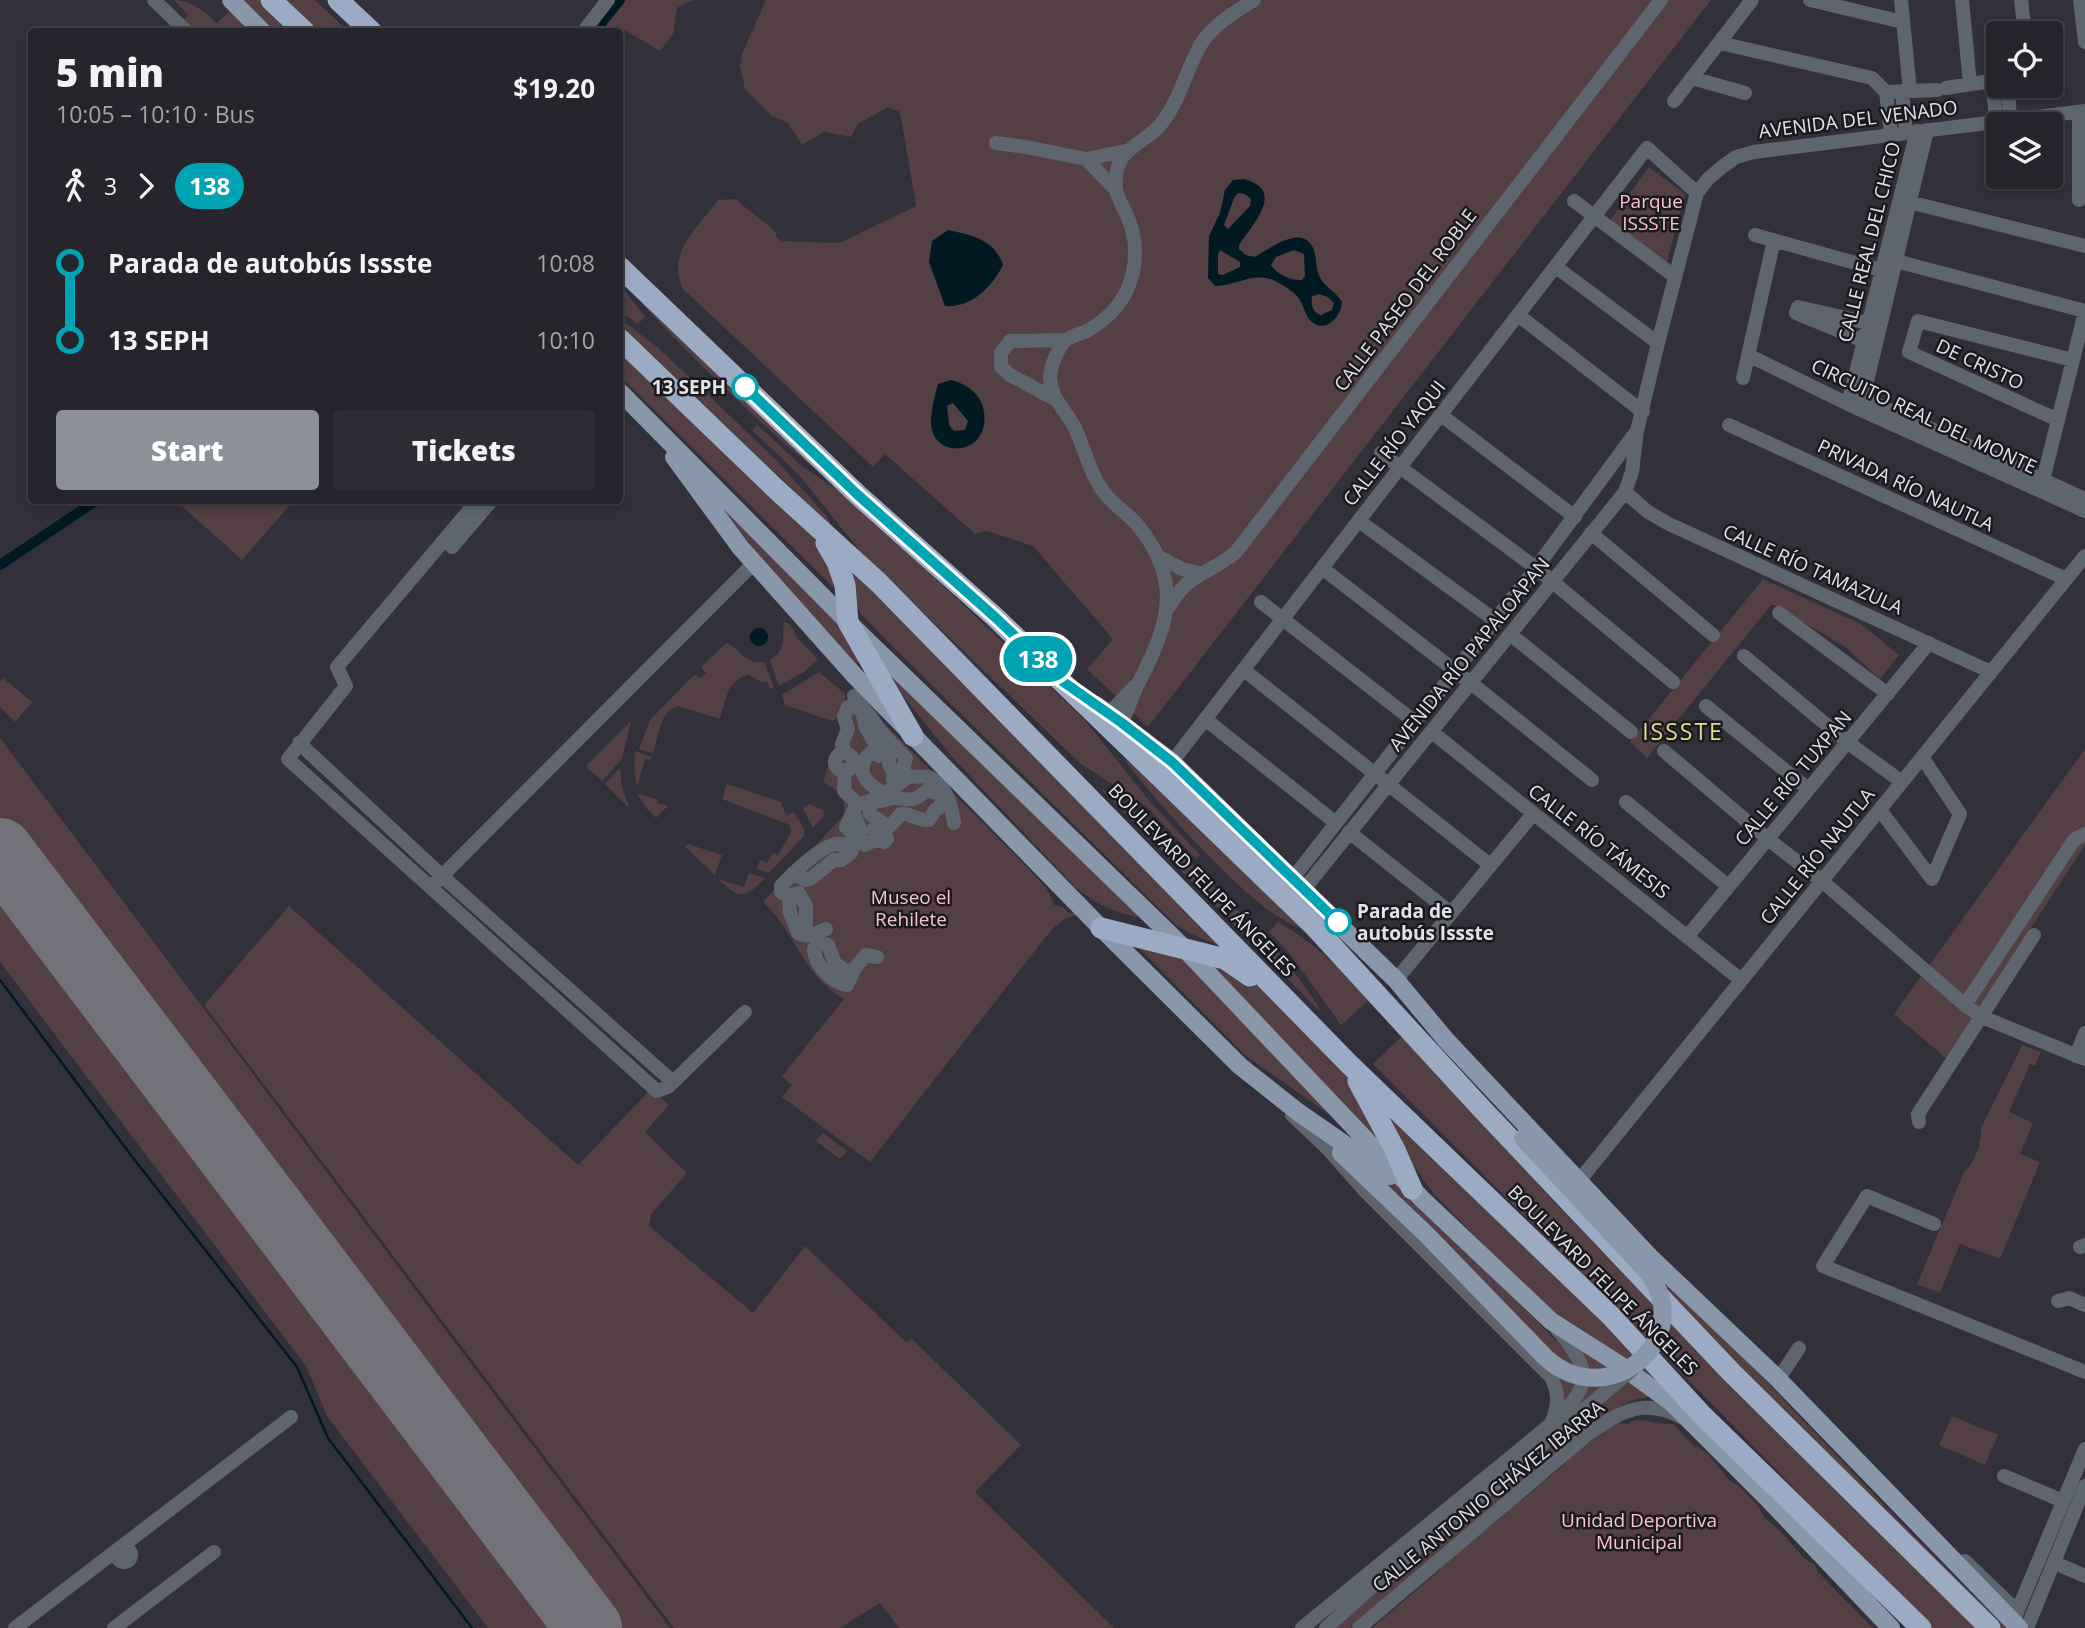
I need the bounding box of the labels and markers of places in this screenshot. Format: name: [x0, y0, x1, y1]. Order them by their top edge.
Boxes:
place label: 13 SEPH: [652, 374, 726, 400]
marker: 13 SEPH: [732, 374, 758, 400]
place label: Parada de autobús Issste: [1357, 898, 1494, 946]
marker: Parada de autobús Issste: [1325, 909, 1351, 935]

